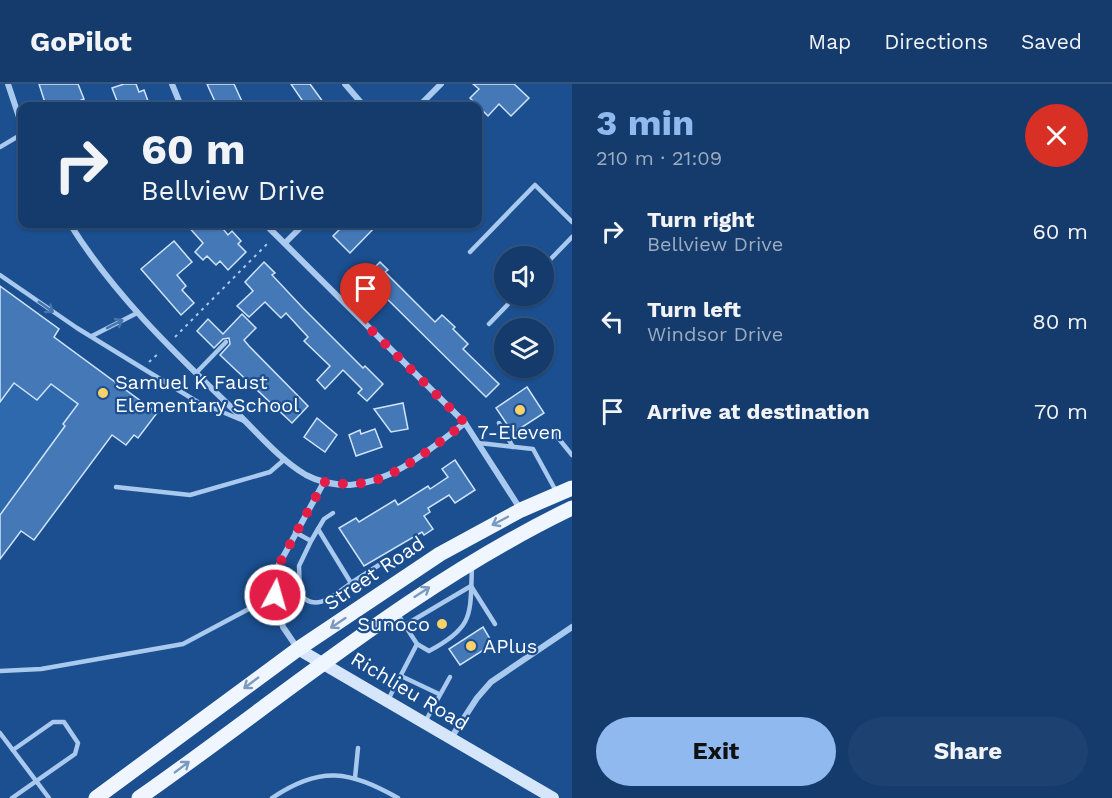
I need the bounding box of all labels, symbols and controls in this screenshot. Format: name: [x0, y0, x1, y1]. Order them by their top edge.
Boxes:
text: GoPilot: [30, 25, 132, 58]
text: Map: [808, 29, 851, 54]
text: Directions: [884, 29, 988, 54]
text: Saved: [1021, 29, 1082, 54]
text: 3 min: [596, 102, 694, 144]
button: close: [1025, 104, 1088, 167]
text: 60 m: [141, 125, 245, 174]
icon: right: [42, 126, 120, 204]
text: 210 m · 21:09: [596, 146, 722, 170]
text: Bellview Drive: [141, 175, 325, 207]
text: Turn right: [647, 207, 754, 232]
icon: right: [596, 215, 629, 248]
text: 60 m: [1032, 219, 1088, 244]
text: Bellview Drive: [647, 232, 783, 256]
map controls: [494, 246, 554, 378]
button: sound: [494, 246, 554, 306]
pin: [340, 263, 391, 325]
icon: arrive: [349, 272, 382, 305]
text: Turn left: [647, 297, 741, 322]
one-way arrow: [37, 301, 53, 313]
icon: left: [596, 305, 629, 338]
text: 80 m: [1032, 309, 1088, 334]
one-way arrow: [105, 318, 123, 330]
button: layers: [494, 318, 554, 378]
text: Windsor Drive: [647, 322, 783, 346]
place label: Samuel K Faust Elementary School: [115, 370, 299, 417]
marker: Samuel K Faust Elementary School: [96, 386, 110, 400]
icon: arrive: [596, 395, 629, 428]
text: Arrive at destination: [647, 399, 870, 424]
text: 70 m: [1034, 399, 1088, 424]
marker: 7-Eleven: [513, 403, 527, 417]
place label: 7-Eleven: [478, 420, 562, 444]
one-way arrow: [491, 516, 509, 527]
street label: Street Road: [319, 531, 429, 615]
position arrow: [243, 563, 307, 627]
one-way arrow: [413, 586, 430, 598]
place label: Sunoco: [357, 612, 430, 636]
one-way arrow: [329, 616, 346, 629]
marker: Sunoco: [435, 617, 449, 631]
place label: APlus: [483, 634, 537, 658]
marker: APlus: [464, 639, 478, 653]
street label: Richlieu Road: [347, 646, 473, 736]
one-way arrow: [243, 677, 259, 690]
button: Exit: [596, 717, 836, 786]
button: Share: [848, 717, 1088, 786]
one-way arrow: [174, 761, 190, 774]

